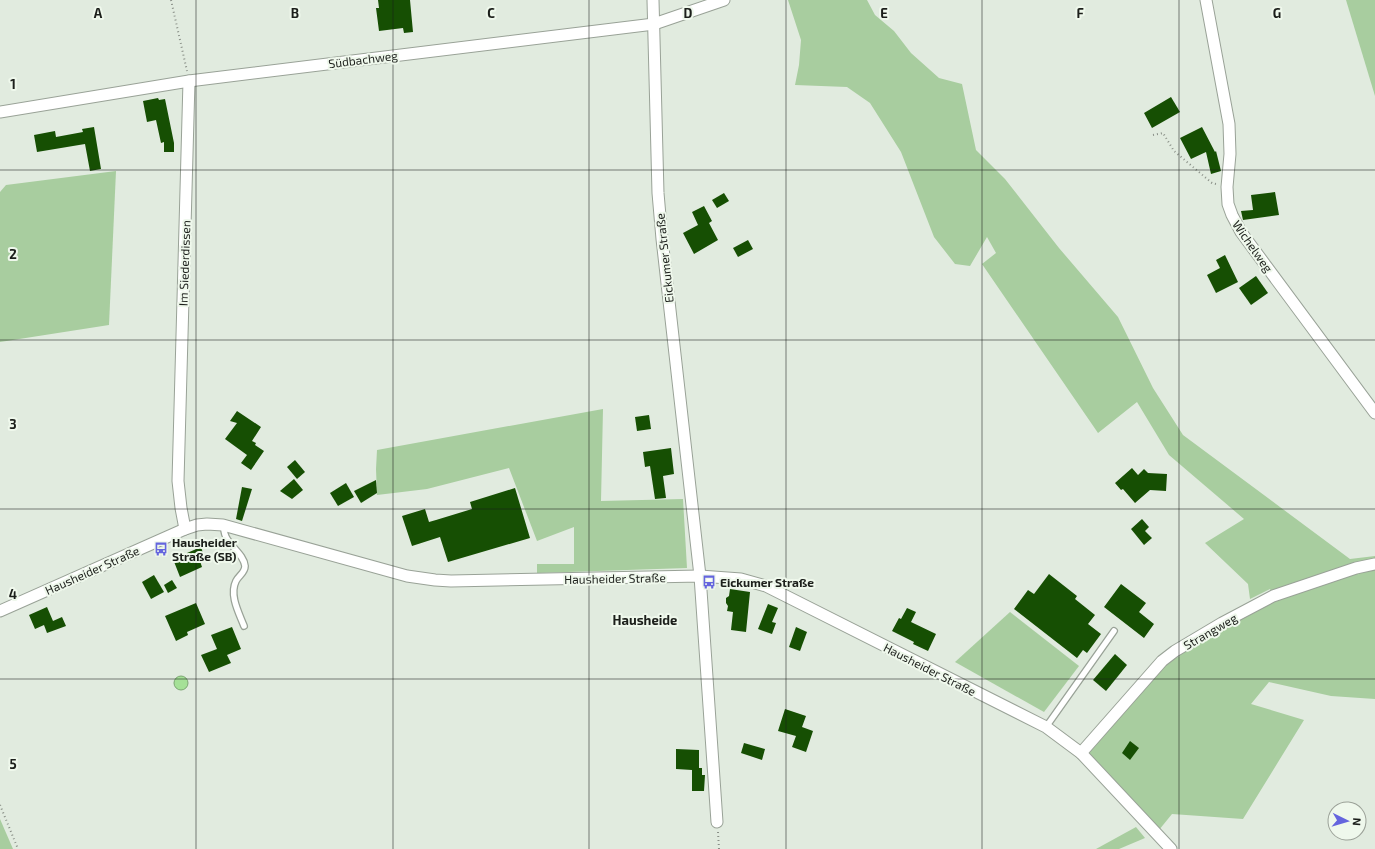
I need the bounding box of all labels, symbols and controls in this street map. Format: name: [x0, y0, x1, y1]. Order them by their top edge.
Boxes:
text: A: [94, 5, 103, 21]
text: B: [291, 5, 299, 21]
text: C: [487, 5, 495, 21]
text: D: [684, 5, 693, 21]
text: E: [880, 5, 888, 21]
text: F: [1076, 5, 1084, 21]
text: G: [1273, 5, 1281, 21]
street label: Südbachweg: [328, 48, 399, 70]
text: 1: [10, 76, 16, 92]
street label: Eickumer Straße: [652, 213, 676, 303]
street label: Wichelweg: [1230, 217, 1276, 275]
street label: Im Siederdissen: [176, 220, 192, 306]
text: 2: [9, 246, 17, 262]
text: 3: [9, 416, 17, 432]
place label: Hausheider Straße (SB): [172, 535, 237, 563]
bus stop icon: Hausheider Straße (SB): [153, 541, 169, 557]
street label: Hausheider Straße: [43, 543, 141, 597]
street label: Hausheider Straße: [564, 570, 666, 586]
bus stop icon: Eickumer Straße: [701, 574, 717, 590]
place label: Eickumer Straße: [720, 575, 814, 589]
text: 4: [9, 586, 17, 602]
street label: Strangweg: [1181, 610, 1239, 652]
district label: Hausheide: [613, 612, 677, 628]
street label: Hausheider Straße: [882, 640, 978, 698]
text: 5: [9, 756, 17, 772]
north arrow: [1327, 801, 1367, 841]
text: N: [1351, 817, 1364, 826]

